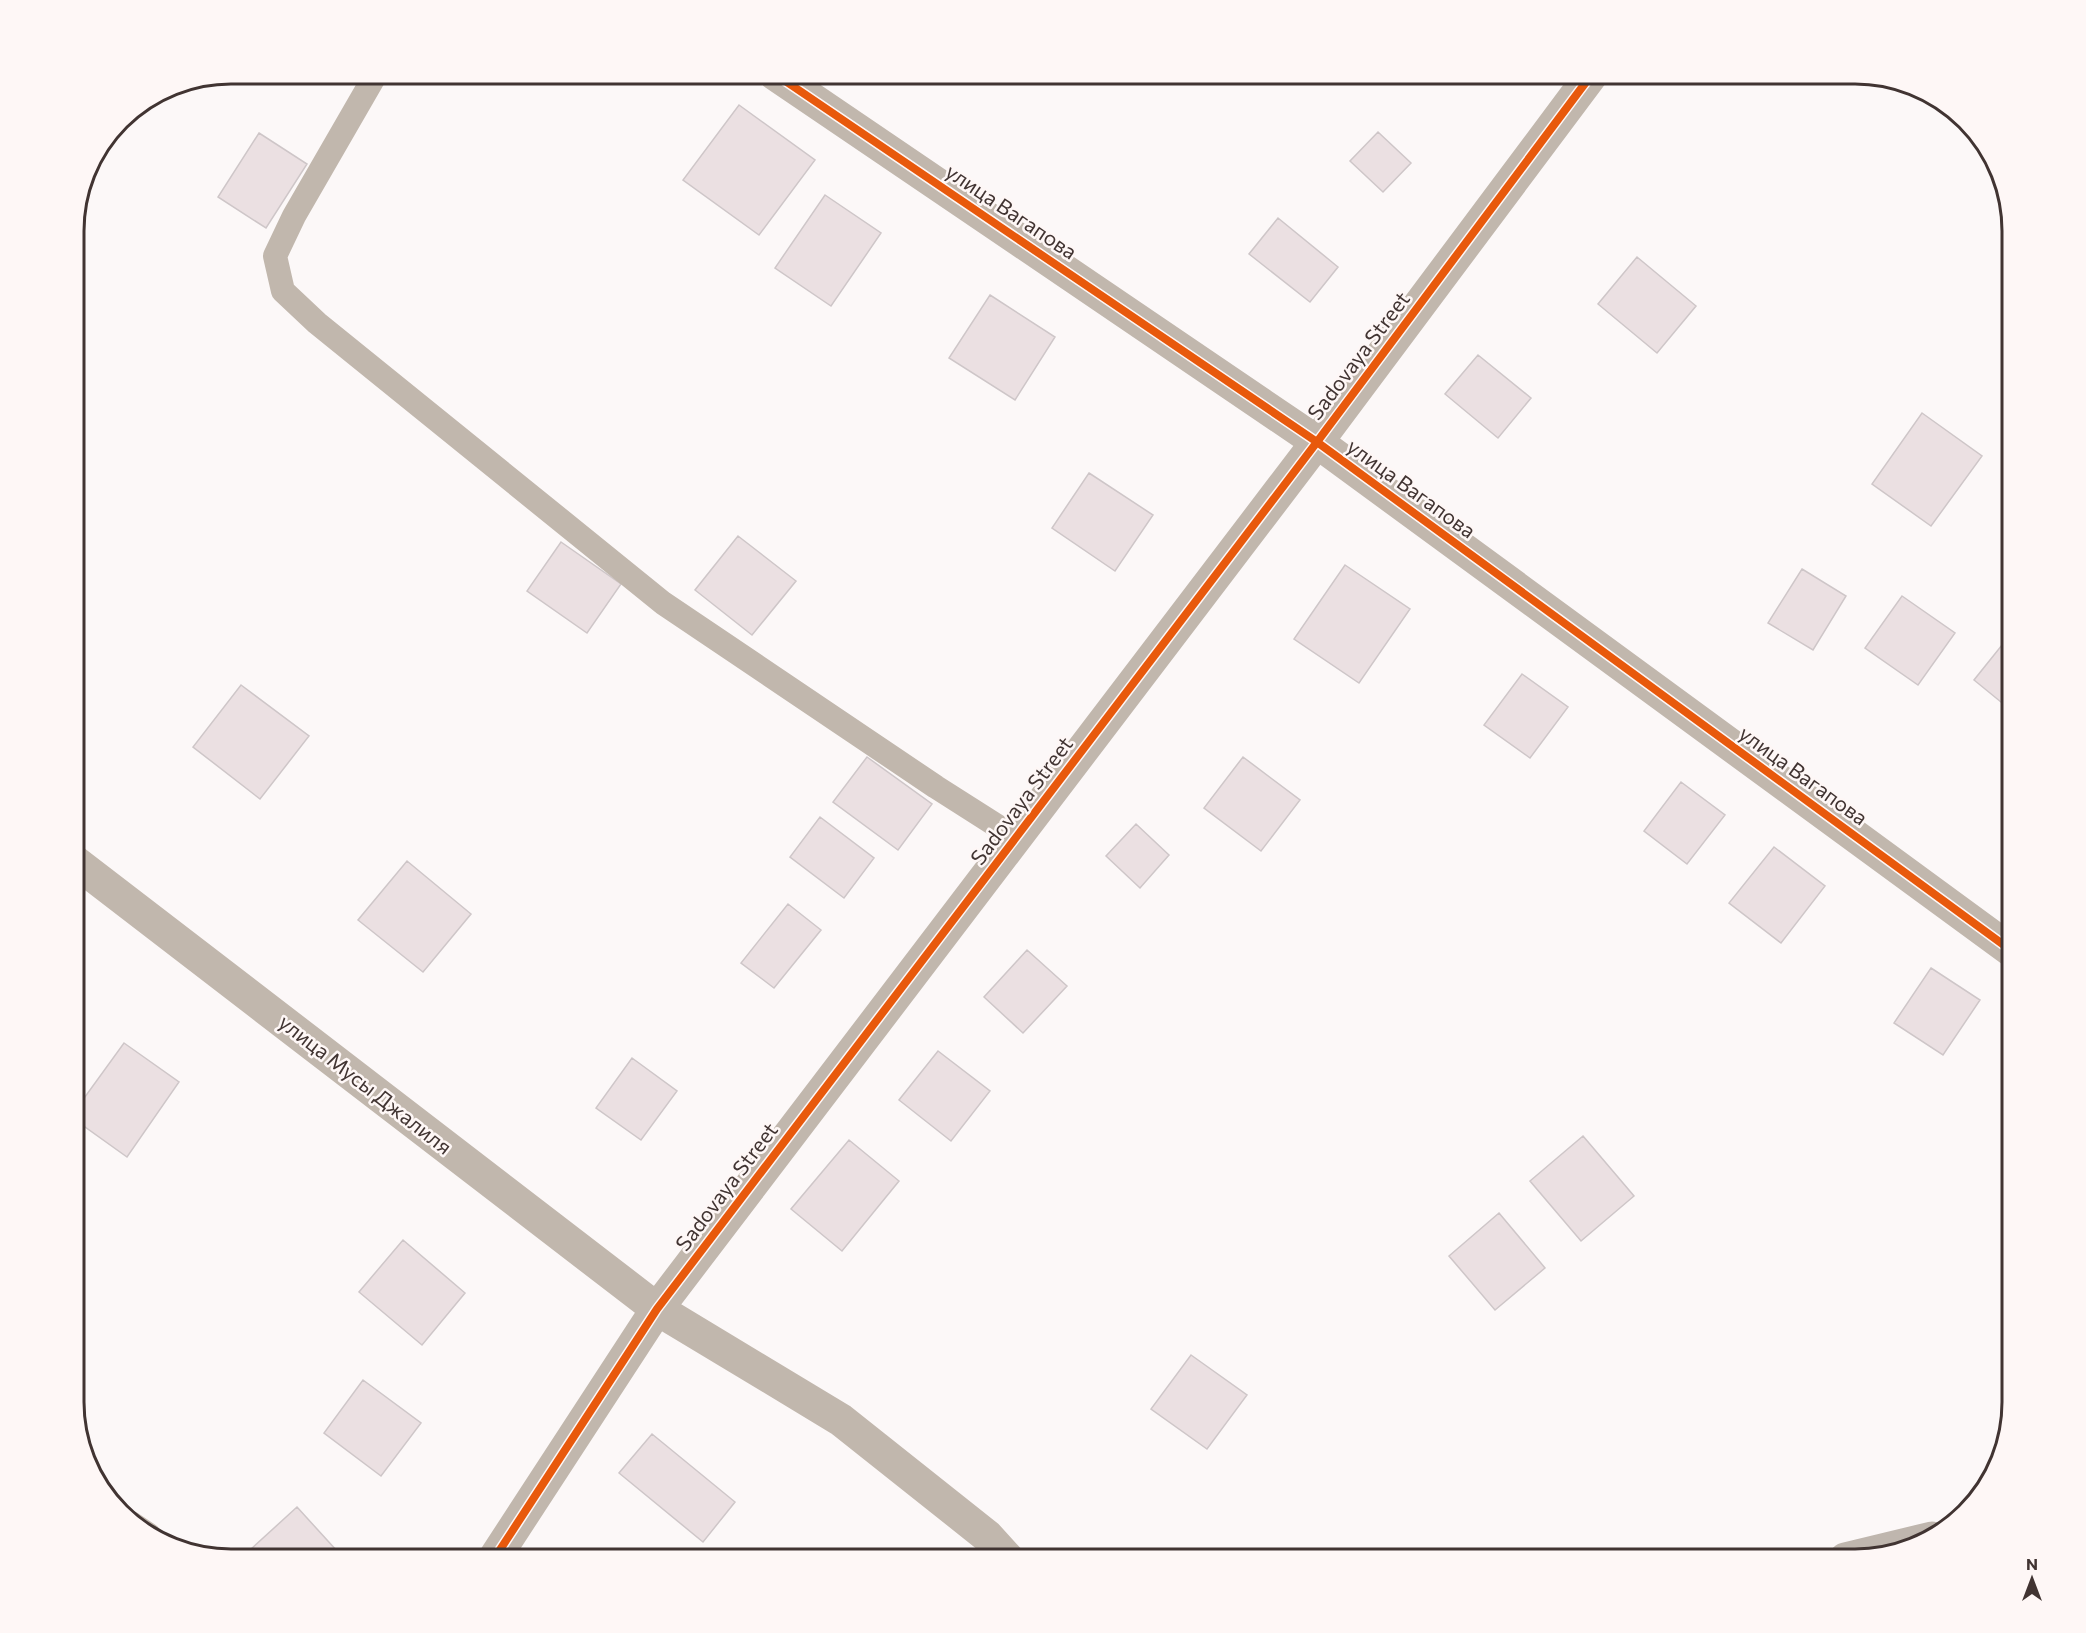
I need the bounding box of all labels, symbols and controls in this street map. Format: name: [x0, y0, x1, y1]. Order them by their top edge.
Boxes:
street label: улица Вагапова: [942, 158, 1082, 264]
street label: Sadovaya Street: [1301, 286, 1414, 424]
street label: улица Вагапова: [1343, 433, 1481, 543]
street label: улица Вагапова: [1735, 720, 1873, 830]
street label: Sadovaya Street: [964, 731, 1077, 869]
street label: улица Мусы Джалиля: [275, 1009, 457, 1159]
street label: Sadovaya Street: [669, 1117, 782, 1255]
north arrow: [2002, 1549, 2062, 1609]
text: N: [2026, 1554, 2038, 1573]

